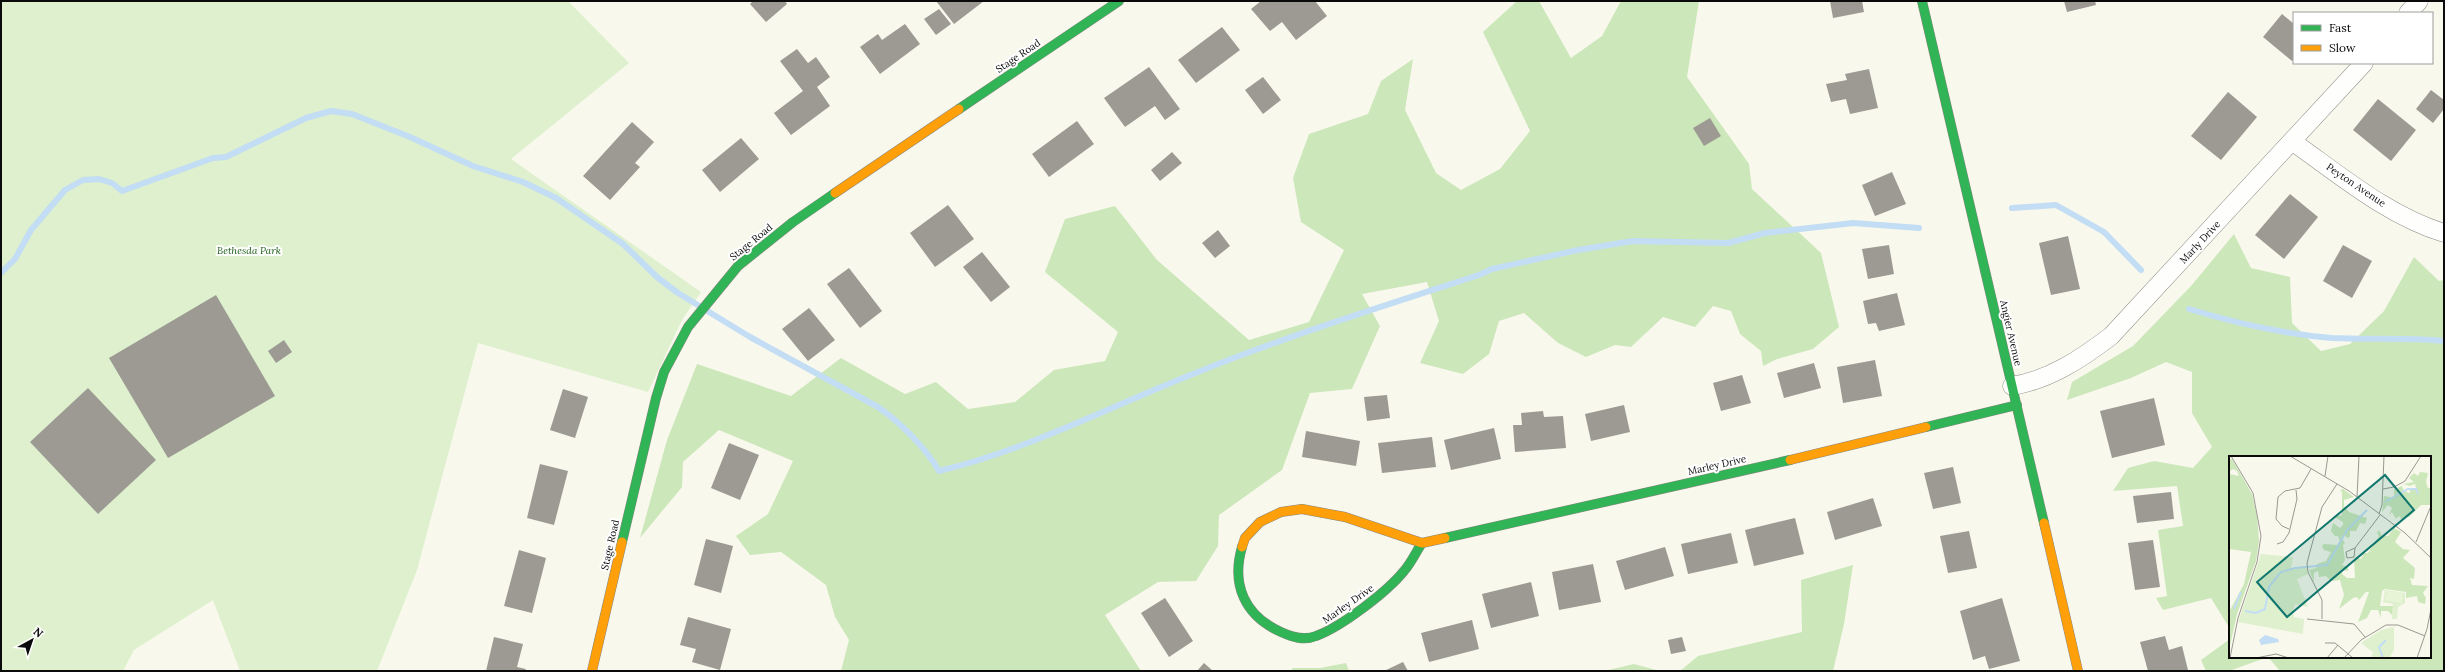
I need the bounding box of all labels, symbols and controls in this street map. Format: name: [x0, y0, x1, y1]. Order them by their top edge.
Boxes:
legend: [2293, 12, 2433, 64]
text: Fast: [2329, 20, 2352, 35]
street label: Stage Road: [993, 36, 1043, 76]
text: Slow: [2329, 40, 2356, 55]
street label: Peyton Avenue: [2324, 160, 2389, 210]
street label: Marly Drive: [2177, 217, 2224, 266]
street label: Stage Road: [727, 221, 775, 263]
park label: Bethesda Park: [217, 244, 281, 257]
street label: Angier Avenue: [1997, 298, 2025, 368]
street label: Marley Drive: [1686, 452, 1748, 478]
inset map: [2229, 456, 2431, 658]
street label: Stage Road: [598, 518, 622, 571]
street label: Marley Drive: [1320, 581, 1377, 626]
north arrow: [12, 620, 52, 660]
text: N: [31, 624, 47, 641]

